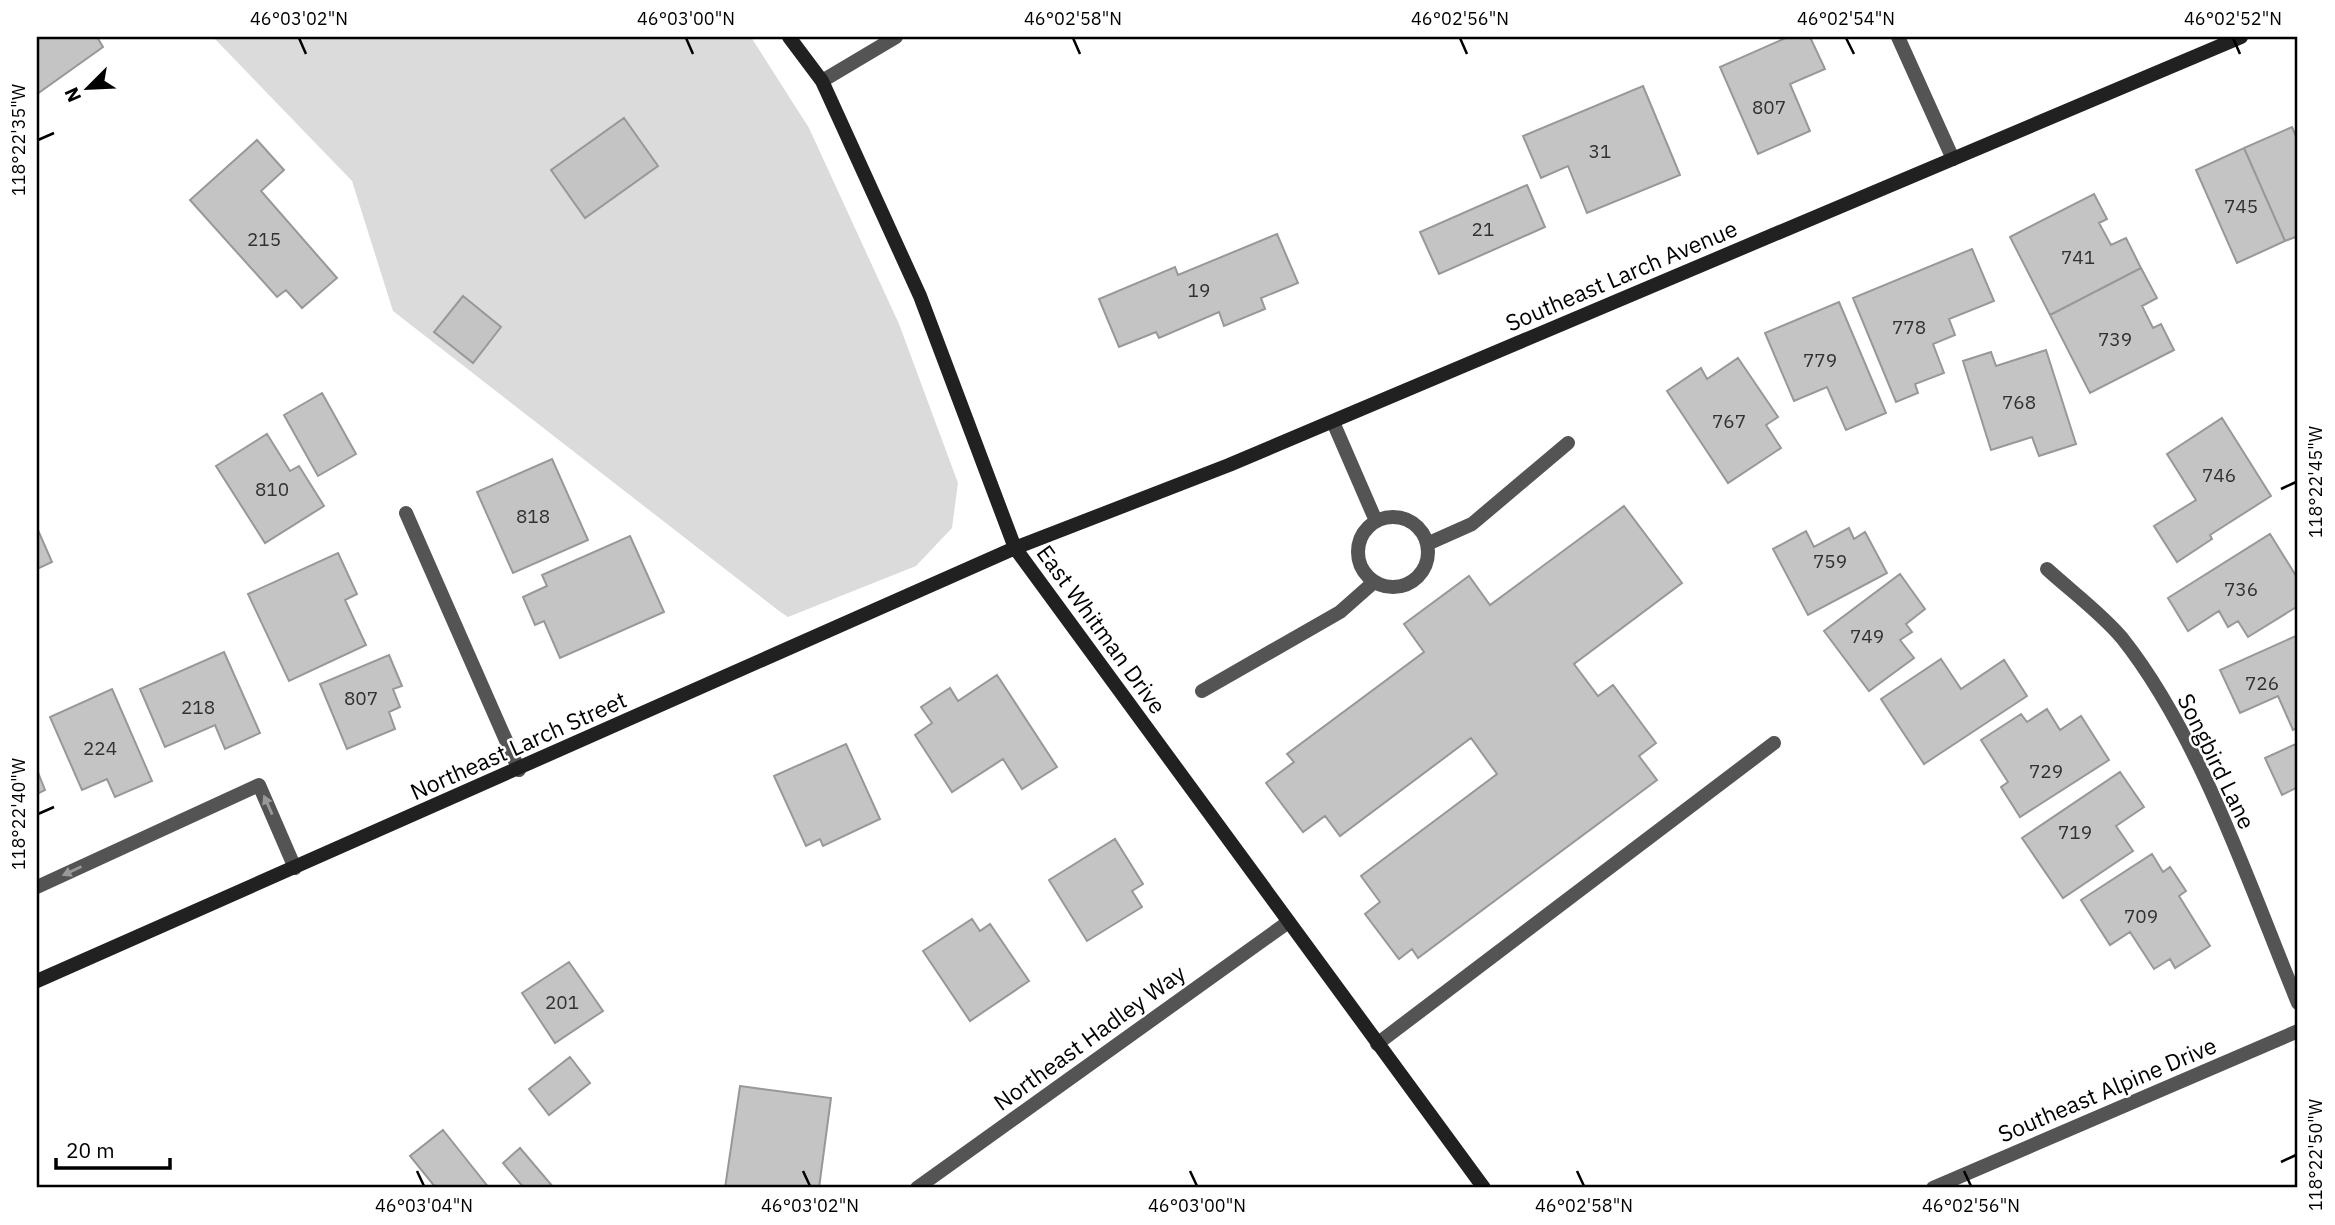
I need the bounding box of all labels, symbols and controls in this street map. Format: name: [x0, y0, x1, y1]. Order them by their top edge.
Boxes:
text: 46°03'02"N: [250, 7, 348, 30]
text: 46°03'00"N: [637, 7, 735, 30]
text: 46°02'58"N: [1024, 7, 1122, 30]
text: 46°02'56"N: [1411, 7, 1509, 30]
text: 46°02'54"N: [1797, 7, 1895, 30]
text: 46°02'52"N: [2184, 7, 2282, 30]
north arrow: [52, 52, 122, 122]
text: 118°22'35"W: [7, 84, 30, 196]
text: N: [59, 84, 86, 106]
house number: 807: [1752, 95, 1786, 119]
house number: 31: [1589, 139, 1611, 163]
house number: 745: [2224, 194, 2258, 218]
street label: Southeast Larch Avenue: [1501, 213, 1741, 337]
house number: 21: [1472, 217, 1494, 241]
house number: 215: [247, 227, 281, 251]
house number: 741: [2061, 245, 2095, 269]
house number: 19: [1188, 278, 1210, 302]
house number: 778: [1892, 315, 1926, 339]
house number: 739: [2098, 327, 2132, 351]
house number: 779: [1803, 348, 1837, 372]
house number: 768: [2002, 390, 2036, 414]
house number: 767: [1712, 409, 1746, 433]
text: 118°22'45"W: [2304, 426, 2327, 538]
house number: 746: [2202, 463, 2236, 487]
house number: 810: [255, 477, 289, 501]
house number: 818: [516, 504, 550, 528]
street label: East Whitman Drive: [1031, 539, 1173, 719]
house number: 759: [1813, 549, 1847, 573]
house number: 736: [2224, 577, 2258, 601]
house number: 749: [1850, 624, 1884, 648]
house number: 726: [2245, 671, 2279, 695]
street label: Northeast Larch Street: [405, 684, 631, 806]
house number: 807: [344, 686, 378, 710]
street label: Songbird Lane: [2171, 688, 2263, 834]
house number: 218: [181, 695, 215, 719]
house number: 224: [83, 736, 117, 760]
text: 118°22'40"W: [7, 758, 30, 870]
house number: 729: [2029, 759, 2063, 783]
one-way arrow: [262, 795, 274, 815]
house number: 719: [2058, 820, 2092, 844]
one-way arrow: [62, 865, 82, 877]
house number: 709: [2124, 904, 2158, 928]
street label: Northeast Hadley Way: [987, 957, 1191, 1117]
house number: 201: [545, 990, 579, 1014]
street label: Southeast Alpine Drive: [1993, 1029, 2221, 1149]
text: 118°22'50"W: [2304, 1099, 2327, 1211]
scale bar: [56, 1127, 170, 1171]
text: 20 m: [66, 1136, 115, 1164]
text: 46°03'04"N: [375, 1194, 473, 1217]
text: 46°03'02"N: [761, 1194, 859, 1217]
text: 46°03'00"N: [1148, 1194, 1246, 1217]
text: 46°02'58"N: [1535, 1194, 1633, 1217]
text: 46°02'56"N: [1922, 1194, 2020, 1217]

